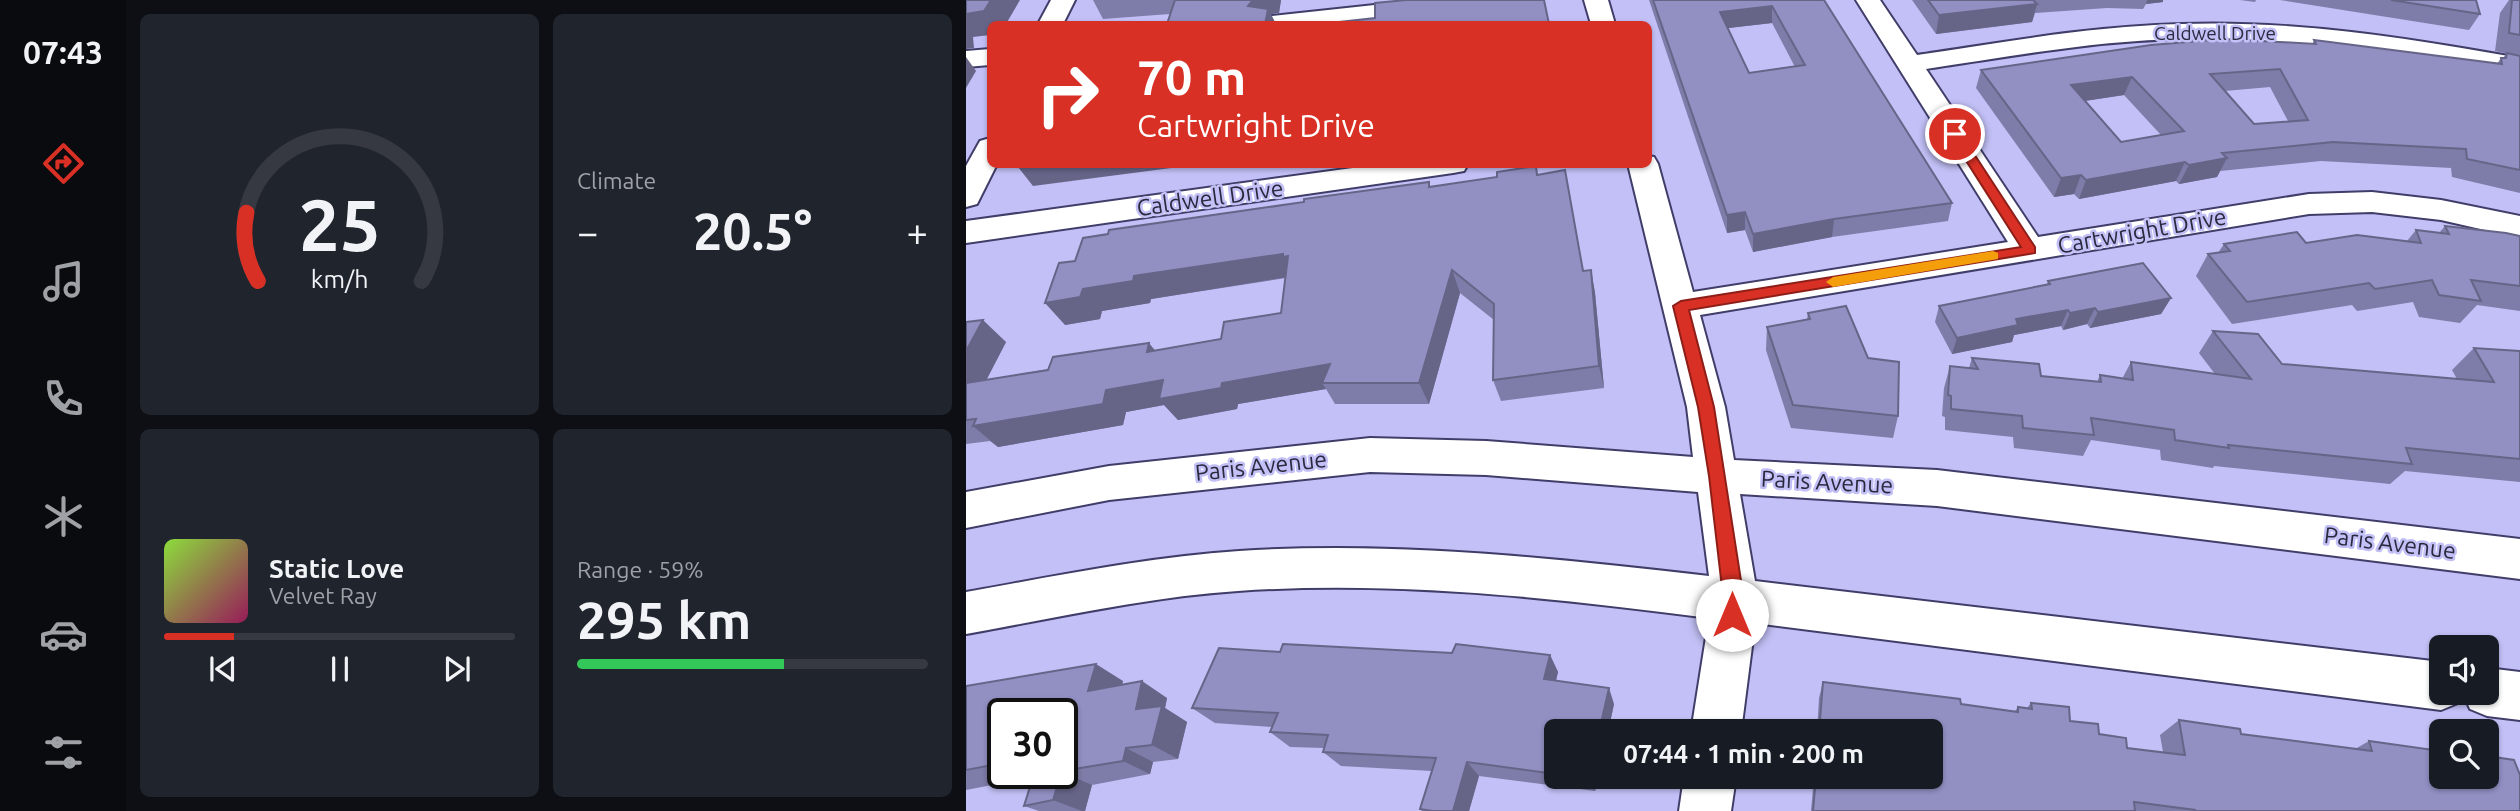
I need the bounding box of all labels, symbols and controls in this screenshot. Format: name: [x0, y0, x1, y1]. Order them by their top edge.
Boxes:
street label: Caldwell Drive: [2154, 22, 2276, 44]
text: 07:43: [23, 34, 103, 70]
icon: right: [1022, 49, 1113, 140]
text: 70 m: [1137, 49, 1246, 104]
pin: [1925, 104, 1985, 164]
text: Cartwright Drive: [1137, 107, 1375, 143]
icon: arrive: [1936, 115, 1974, 153]
icon: directions: [39, 139, 88, 188]
text: Climate: [577, 168, 656, 193]
street label: Caldwell Drive: [1135, 175, 1285, 220]
text: 25: [298, 183, 381, 265]
text: 20.5°: [693, 202, 812, 260]
street label: Cartwright Drive: [2056, 203, 2228, 258]
text: −: [577, 211, 598, 253]
text: +: [907, 211, 928, 253]
icon: music: [39, 257, 88, 306]
text: km/h: [311, 264, 368, 292]
icon: phone: [39, 374, 88, 423]
street label: Paris Avenue: [1194, 446, 1328, 485]
street label: Paris Avenue: [1760, 466, 1894, 497]
icon: climate: [39, 492, 88, 541]
street label: Paris Avenue: [2323, 522, 2457, 563]
text: Static Love: [269, 554, 404, 583]
text: Range · 59%: [577, 557, 704, 582]
position arrow: [1695, 578, 1769, 652]
text: Velvet Ray: [269, 583, 377, 608]
text: 295 km: [577, 591, 751, 649]
icon: car: [39, 610, 88, 659]
map controls: [2429, 635, 2499, 789]
button: sound: [2429, 635, 2499, 705]
icon: previous: [204, 650, 242, 688]
icon: pause: [321, 650, 359, 688]
icon: next: [438, 650, 476, 688]
speed limit sign: 30: [987, 698, 1078, 789]
button: search: [2429, 719, 2499, 789]
icon: filters: [39, 728, 88, 777]
text: 07:44 · 1 min · 200 m: [1623, 739, 1864, 768]

